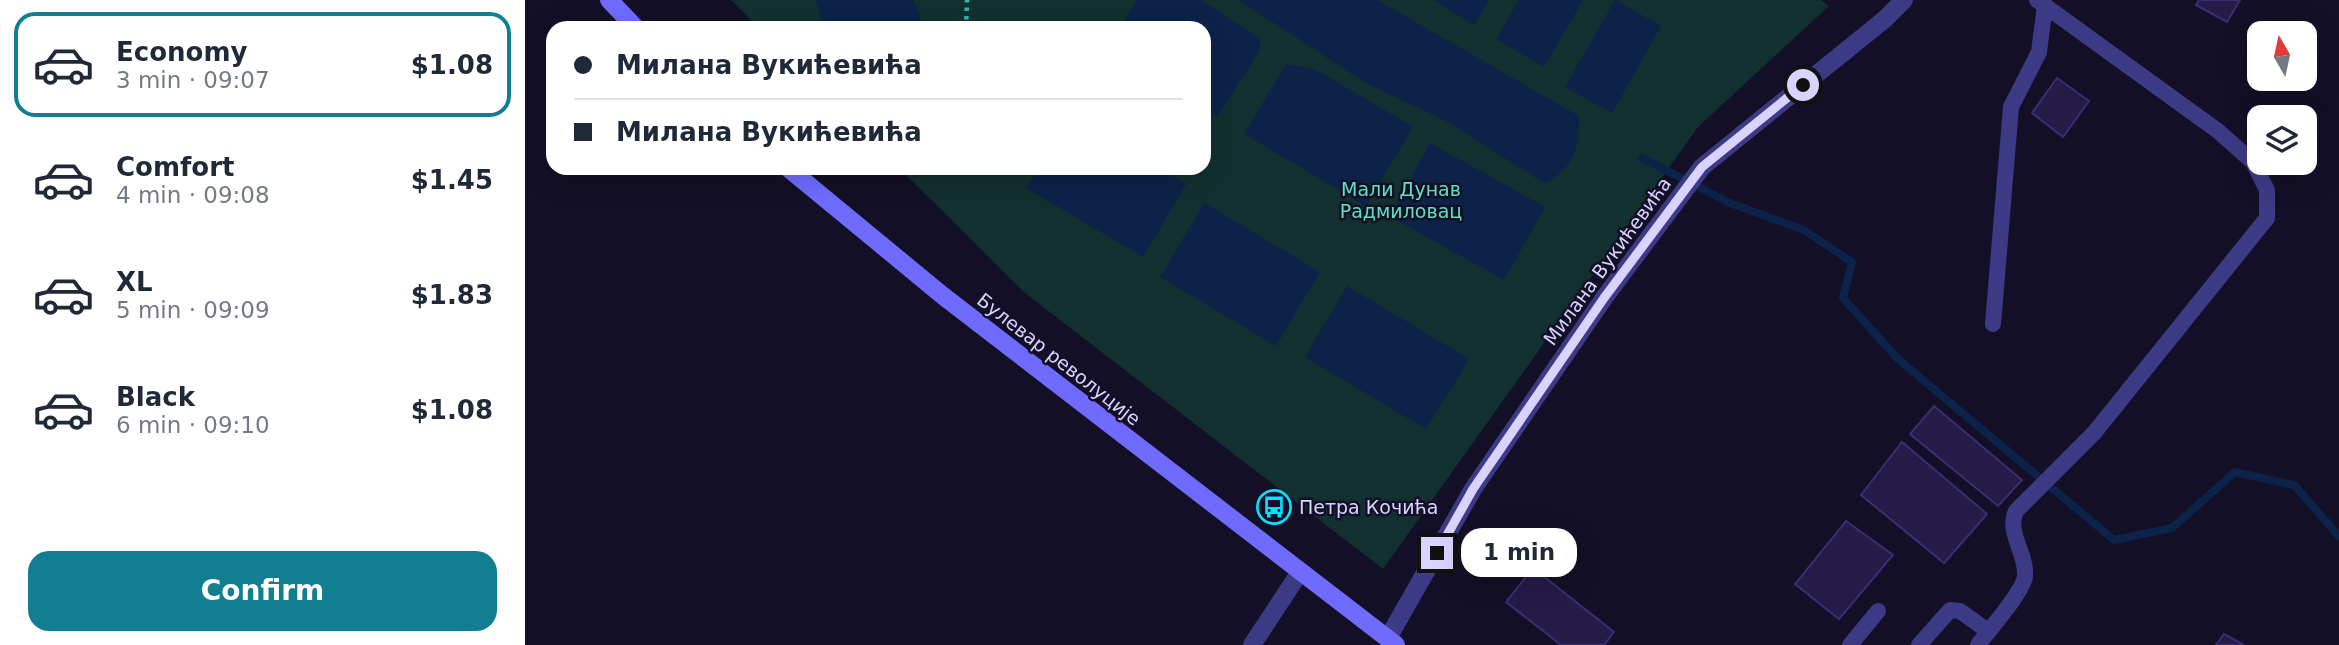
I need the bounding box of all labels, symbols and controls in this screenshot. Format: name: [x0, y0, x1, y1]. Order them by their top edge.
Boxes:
north arrow: [2247, 21, 2317, 91]
map controls: [2247, 21, 2317, 175]
icon: car: [32, 33, 95, 96]
text: Economy: [116, 37, 247, 67]
text: $1.08: [411, 50, 493, 80]
text: Милана Вукићевића: [616, 50, 922, 80]
text: 3 min · 09:07: [116, 67, 270, 93]
route start: [1787, 69, 1819, 101]
button: layers: [2247, 105, 2317, 175]
text: Милана Вукићевића: [616, 117, 922, 147]
icon: car: [32, 148, 95, 211]
text: Comfort: [116, 152, 234, 182]
text: $1.45: [411, 165, 493, 195]
street label: Милана Вукићевића: [1539, 173, 1675, 349]
park label: Мали Дунав Радмиловац: [1340, 178, 1462, 222]
text: 4 min · 09:08: [116, 182, 270, 208]
icon: car: [32, 263, 95, 326]
text: XL: [116, 267, 153, 297]
text: $1.83: [411, 280, 493, 310]
street label: Булевар револуције: [973, 288, 1145, 430]
text: 5 min · 09:09: [116, 297, 270, 323]
icon: car: [32, 378, 95, 441]
text: Black: [116, 382, 195, 412]
text: $1.08: [411, 395, 493, 425]
text: 6 min · 09:10: [116, 412, 270, 438]
bus stop icon: Петра Кочића: [1255, 488, 1293, 526]
place label: Петра Кочића: [1299, 496, 1439, 518]
callout: 1 min: [1461, 528, 1577, 578]
route end: [1421, 537, 1453, 569]
text: 1 min: [1483, 539, 1555, 565]
button: Confirm: [28, 551, 497, 631]

